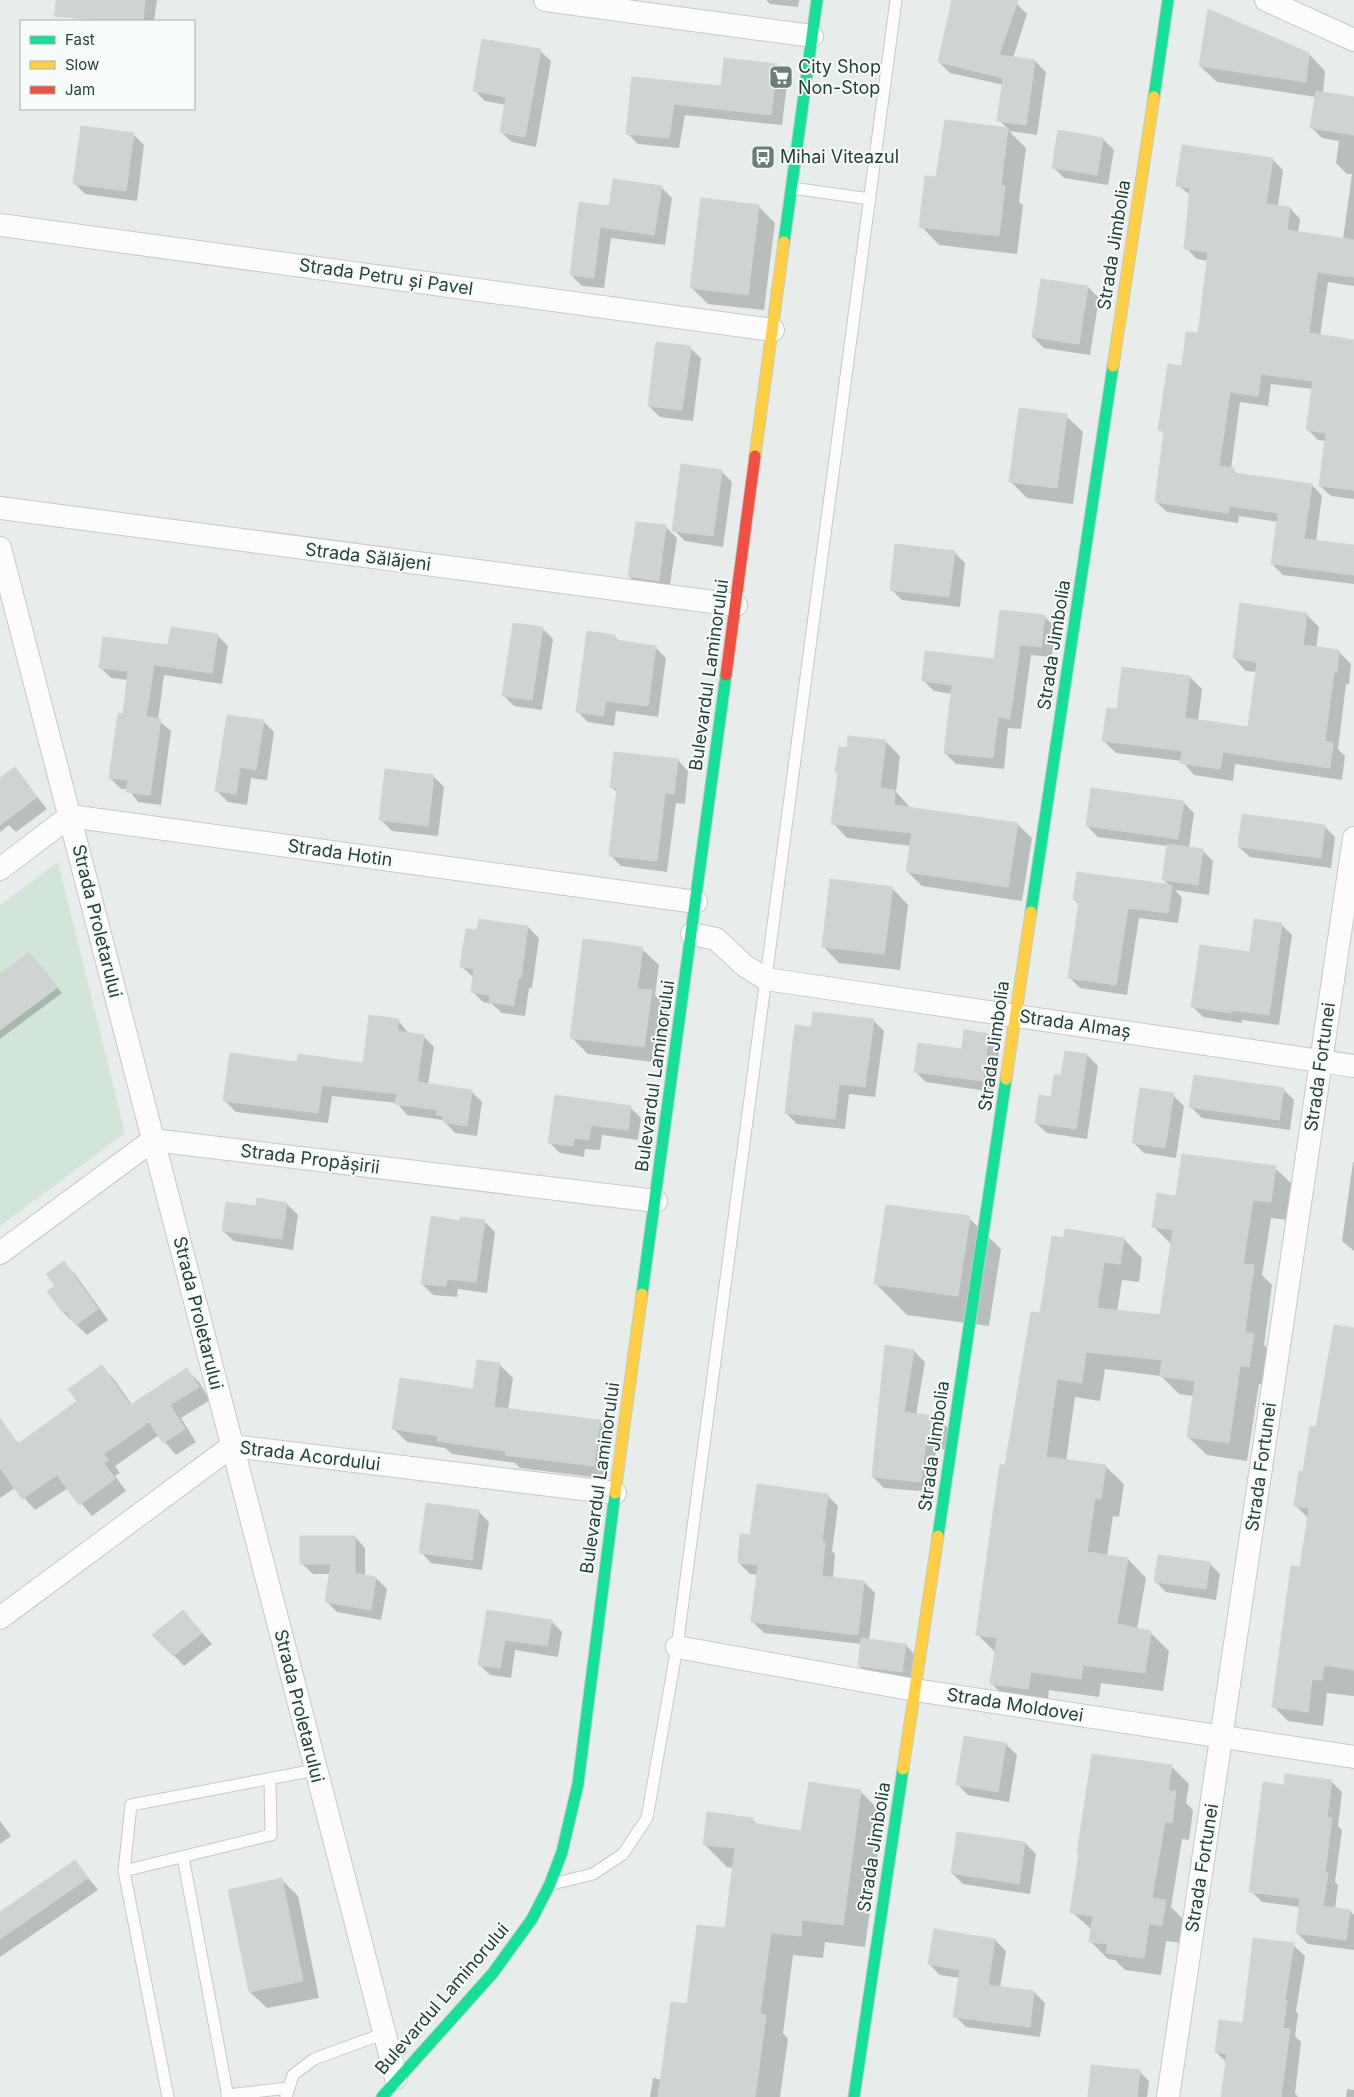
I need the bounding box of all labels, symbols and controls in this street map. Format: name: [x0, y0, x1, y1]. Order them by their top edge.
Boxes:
legend: [20, 20, 195, 110]
text: Fast: [65, 30, 95, 49]
text: Slow: [65, 55, 99, 74]
place label: City Shop Non-Stop: [798, 56, 881, 98]
supermarket icon: City Shop Non-Stop: [768, 64, 794, 90]
text: Jam: [65, 80, 95, 99]
bus stop icon: Mihai Viteazul: [750, 144, 776, 170]
place label: Mihai Viteazul: [780, 146, 899, 167]
street label: Strada Jimbolia: [1093, 178, 1134, 312]
street label: Strada Petru și Pavel: [297, 254, 475, 300]
street label: Strada Sălăjeni: [304, 538, 432, 575]
street label: Bulevardul Laminorului: [685, 578, 732, 772]
street label: Strada Jimbolia: [1033, 578, 1074, 712]
street label: Strada Hotin: [286, 835, 394, 870]
street label: Strada Proletarului: [68, 842, 127, 1000]
street label: Bulevardul Laminorului: [631, 979, 678, 1173]
street label: Strada Jimbolia: [974, 979, 1013, 1113]
street label: Strada Fortunei: [1300, 1001, 1339, 1133]
street label: Strada Almaș: [1018, 1005, 1132, 1043]
street label: Strada Propășirii: [239, 1140, 381, 1178]
street label: Strada Proletarului: [169, 1234, 228, 1392]
street label: Strada Jimbolia: [914, 1379, 953, 1513]
street label: Bulevardul Laminorului: [576, 1381, 623, 1575]
street label: Strada Fortunei: [1241, 1401, 1280, 1533]
street label: Strada Acordului: [239, 1436, 382, 1475]
street label: Strada Proletarului: [270, 1627, 329, 1785]
street label: Strada Moldovei: [945, 1683, 1085, 1726]
street label: Strada Jimbolia: [853, 1780, 894, 1914]
street label: Strada Fortunei: [1181, 1802, 1222, 1934]
street label: Bulevardul Laminorului: [370, 1919, 513, 2078]

